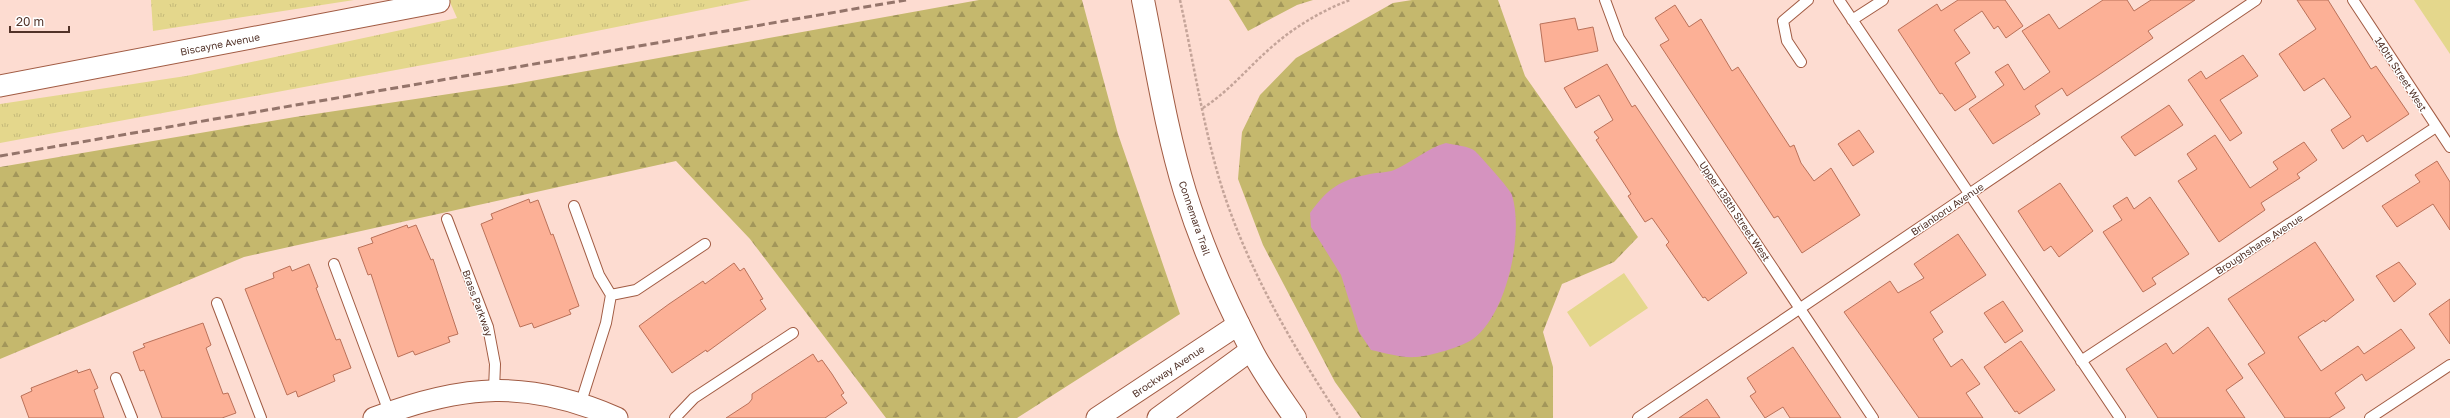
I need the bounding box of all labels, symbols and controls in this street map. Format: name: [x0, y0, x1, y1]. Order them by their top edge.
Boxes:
scale bar: [10, 8, 69, 34]
text: 20 m: [16, 14, 44, 29]
street label: Biscayne Avenue: [179, 30, 261, 58]
street label: 140th Street West: [2372, 35, 2430, 113]
street label: Upper 138th Street West: [1697, 159, 1773, 263]
street label: Connemara Trail: [1177, 179, 1213, 257]
street label: Brianboru Avenue: [1908, 180, 1986, 238]
street label: Broughshane Avenue: [2213, 211, 2305, 277]
street label: Brass Parkway: [460, 268, 496, 338]
street label: Brockway Avenue: [1130, 342, 1207, 400]

